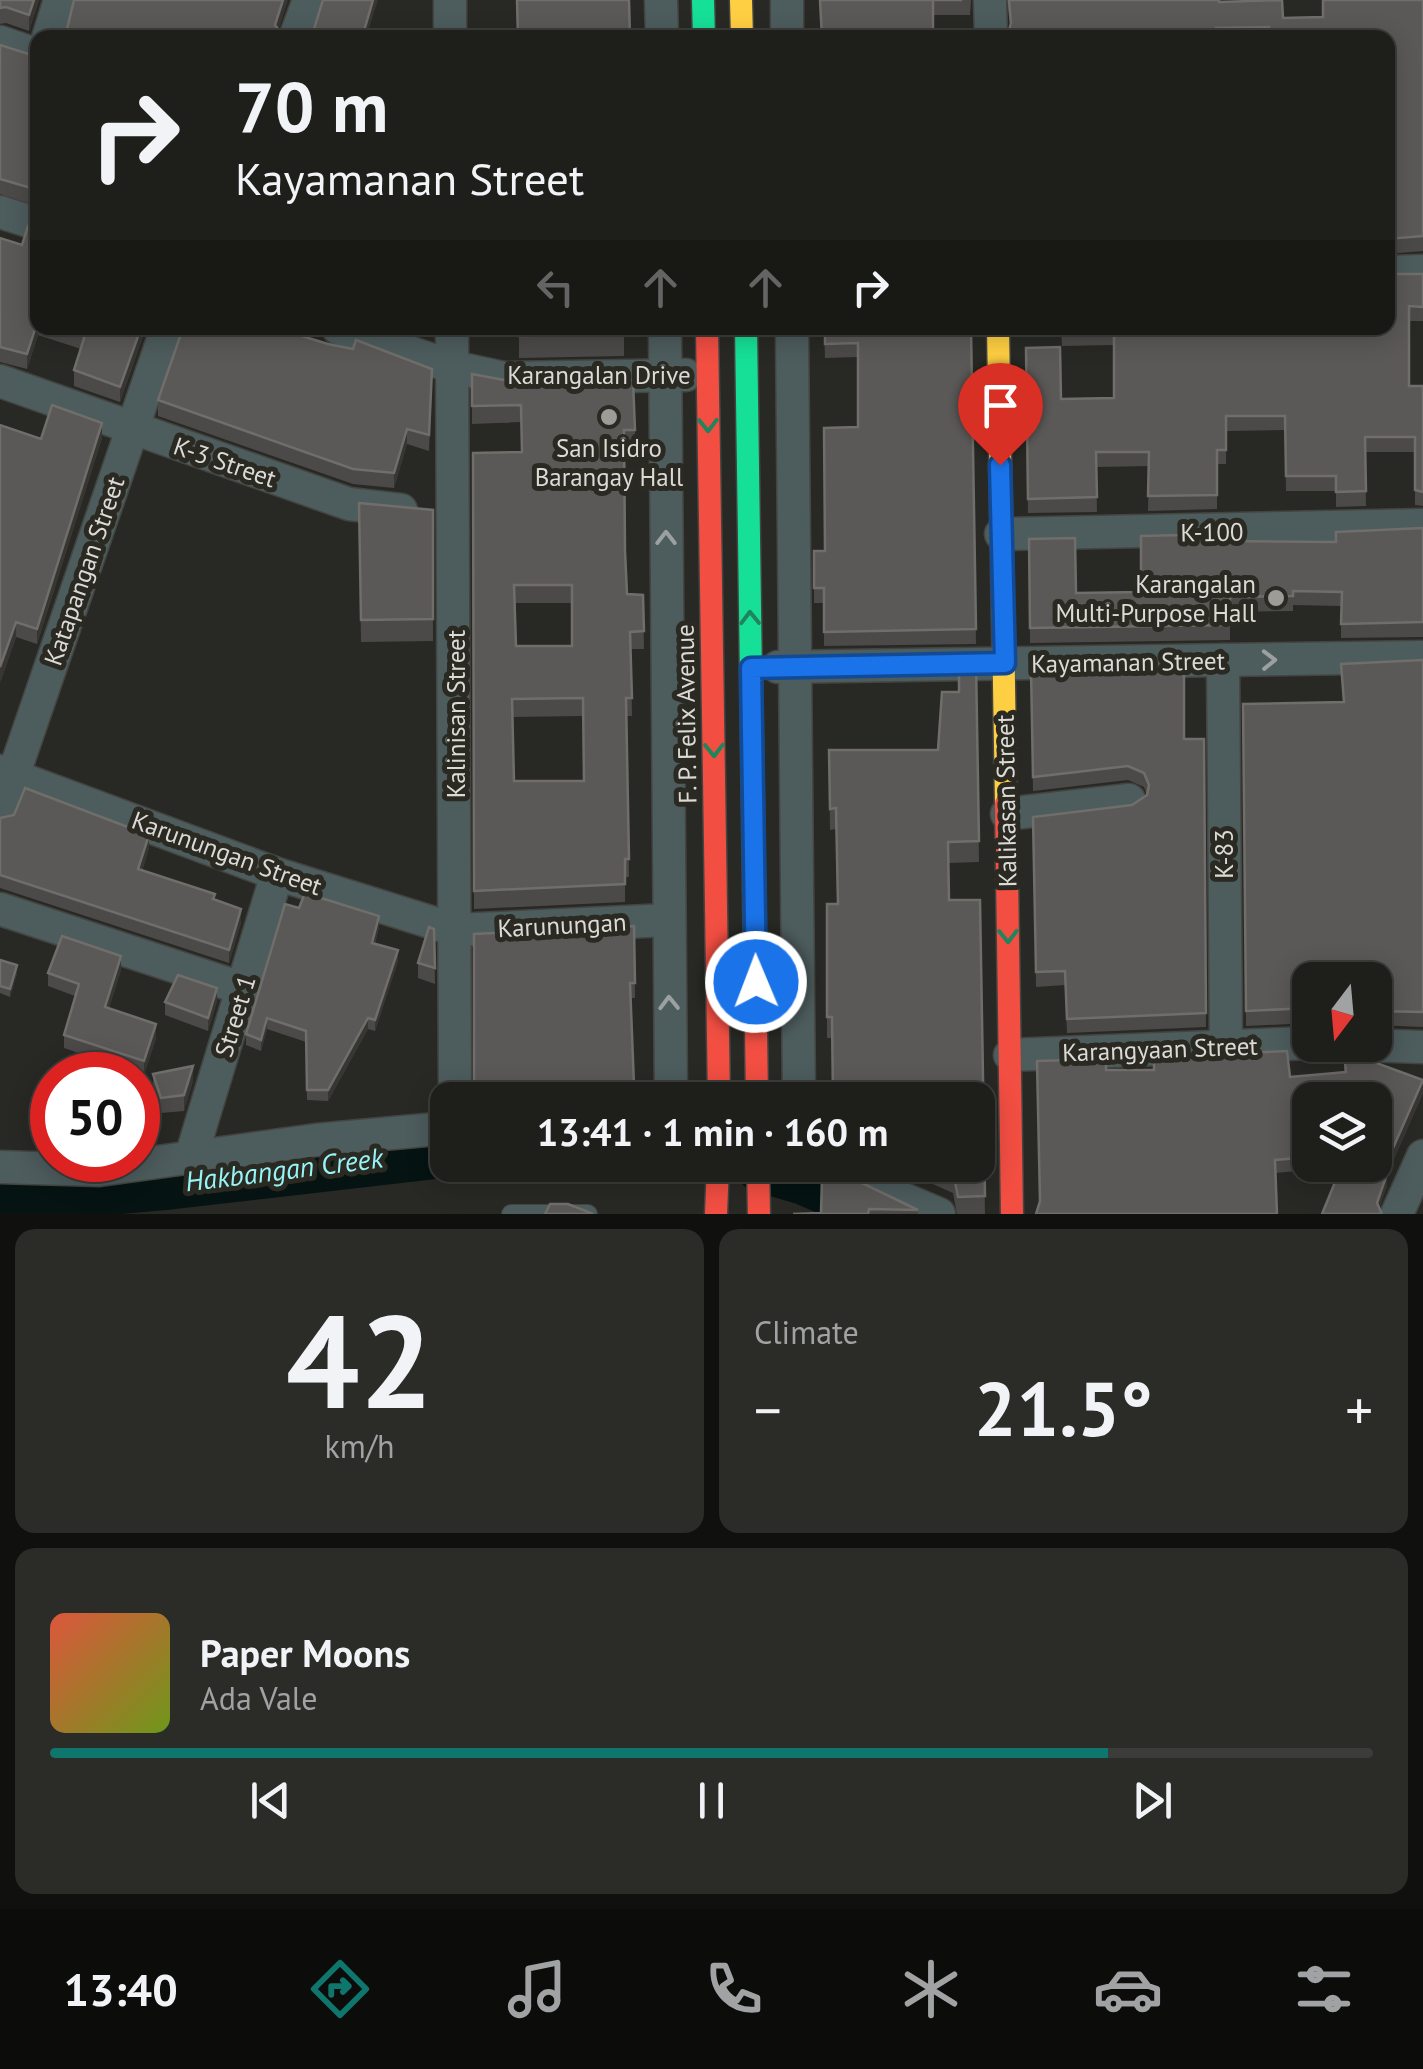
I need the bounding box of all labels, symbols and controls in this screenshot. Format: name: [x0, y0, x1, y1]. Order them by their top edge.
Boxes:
text: 70 m: [235, 61, 388, 151]
icon: right: [70, 70, 200, 200]
text: Kayamanan Street: [235, 149, 584, 207]
icon: left: [528, 260, 583, 315]
icon: ahead: [633, 260, 688, 315]
icon: ahead: [738, 260, 793, 315]
icon: right: [843, 260, 898, 315]
street label: Karangalan Drive: [507, 359, 691, 391]
pin: [958, 363, 1043, 466]
icon: arrive: [973, 378, 1028, 433]
marker: San Isidro Barangay Hall: [598, 406, 620, 428]
one-way arrow: [698, 417, 719, 433]
street label: K-3 Street: [169, 430, 281, 495]
place label: San Isidro Barangay Hall: [535, 432, 684, 493]
street label: Katapangan Street: [37, 472, 131, 670]
street label: K-100: [1180, 515, 1244, 549]
one-way arrow: [655, 529, 677, 544]
place label: Karangalan Multi-Purpose Hall: [1056, 568, 1257, 629]
marker: Karangalan Multi-Purpose Hall: [1265, 587, 1287, 609]
one-way arrow: [740, 609, 761, 625]
street label: F. P. Felix Avenue: [668, 624, 704, 804]
street label: Kalinisan Street: [440, 629, 472, 798]
street label: Kayamanan Street: [1031, 644, 1226, 680]
one-way arrow: [1261, 649, 1277, 670]
street label: Kalikasan Street: [988, 714, 1024, 887]
one-way arrow: [703, 742, 725, 758]
street label: Karunungan Street: [128, 804, 327, 902]
street label: K-83: [1208, 829, 1240, 879]
street label: Karunungan: [497, 906, 627, 944]
one-way arrow: [997, 928, 1019, 944]
position arrow: [704, 930, 808, 1034]
north arrow: [1292, 962, 1392, 1062]
map controls: [1292, 962, 1392, 1182]
street label: Street 1: [207, 971, 263, 1061]
one-way arrow: [659, 994, 680, 1010]
street label: Karangyaan Street: [1062, 1030, 1259, 1068]
speed limit sign: 50: [30, 1052, 160, 1182]
button: layers: [1292, 1082, 1392, 1182]
text: 13:41 · 1 min · 160 m: [537, 1107, 888, 1156]
water label: Hakbangan Creek: [183, 1138, 386, 1199]
text: 42: [286, 1276, 433, 1444]
text: Climate: [754, 1311, 859, 1353]
text: 21.5°: [974, 1360, 1153, 1457]
text: −: [754, 1374, 782, 1445]
text: +: [1345, 1374, 1373, 1445]
text: km/h: [324, 1425, 395, 1467]
text: Paper Moons: [200, 1628, 410, 1677]
text: Ada Vale: [200, 1677, 317, 1719]
icon: previous: [243, 1773, 298, 1828]
icon: pause: [684, 1773, 739, 1828]
icon: next: [1125, 1773, 1180, 1828]
icon: directions: [305, 1954, 375, 2024]
icon: music: [502, 1954, 572, 2024]
icon: phone: [699, 1954, 769, 2024]
icon: climate: [896, 1954, 966, 2024]
icon: car: [1093, 1954, 1163, 2024]
icon: filters: [1289, 1954, 1359, 2024]
text: 13:40: [63, 1960, 178, 2018]

